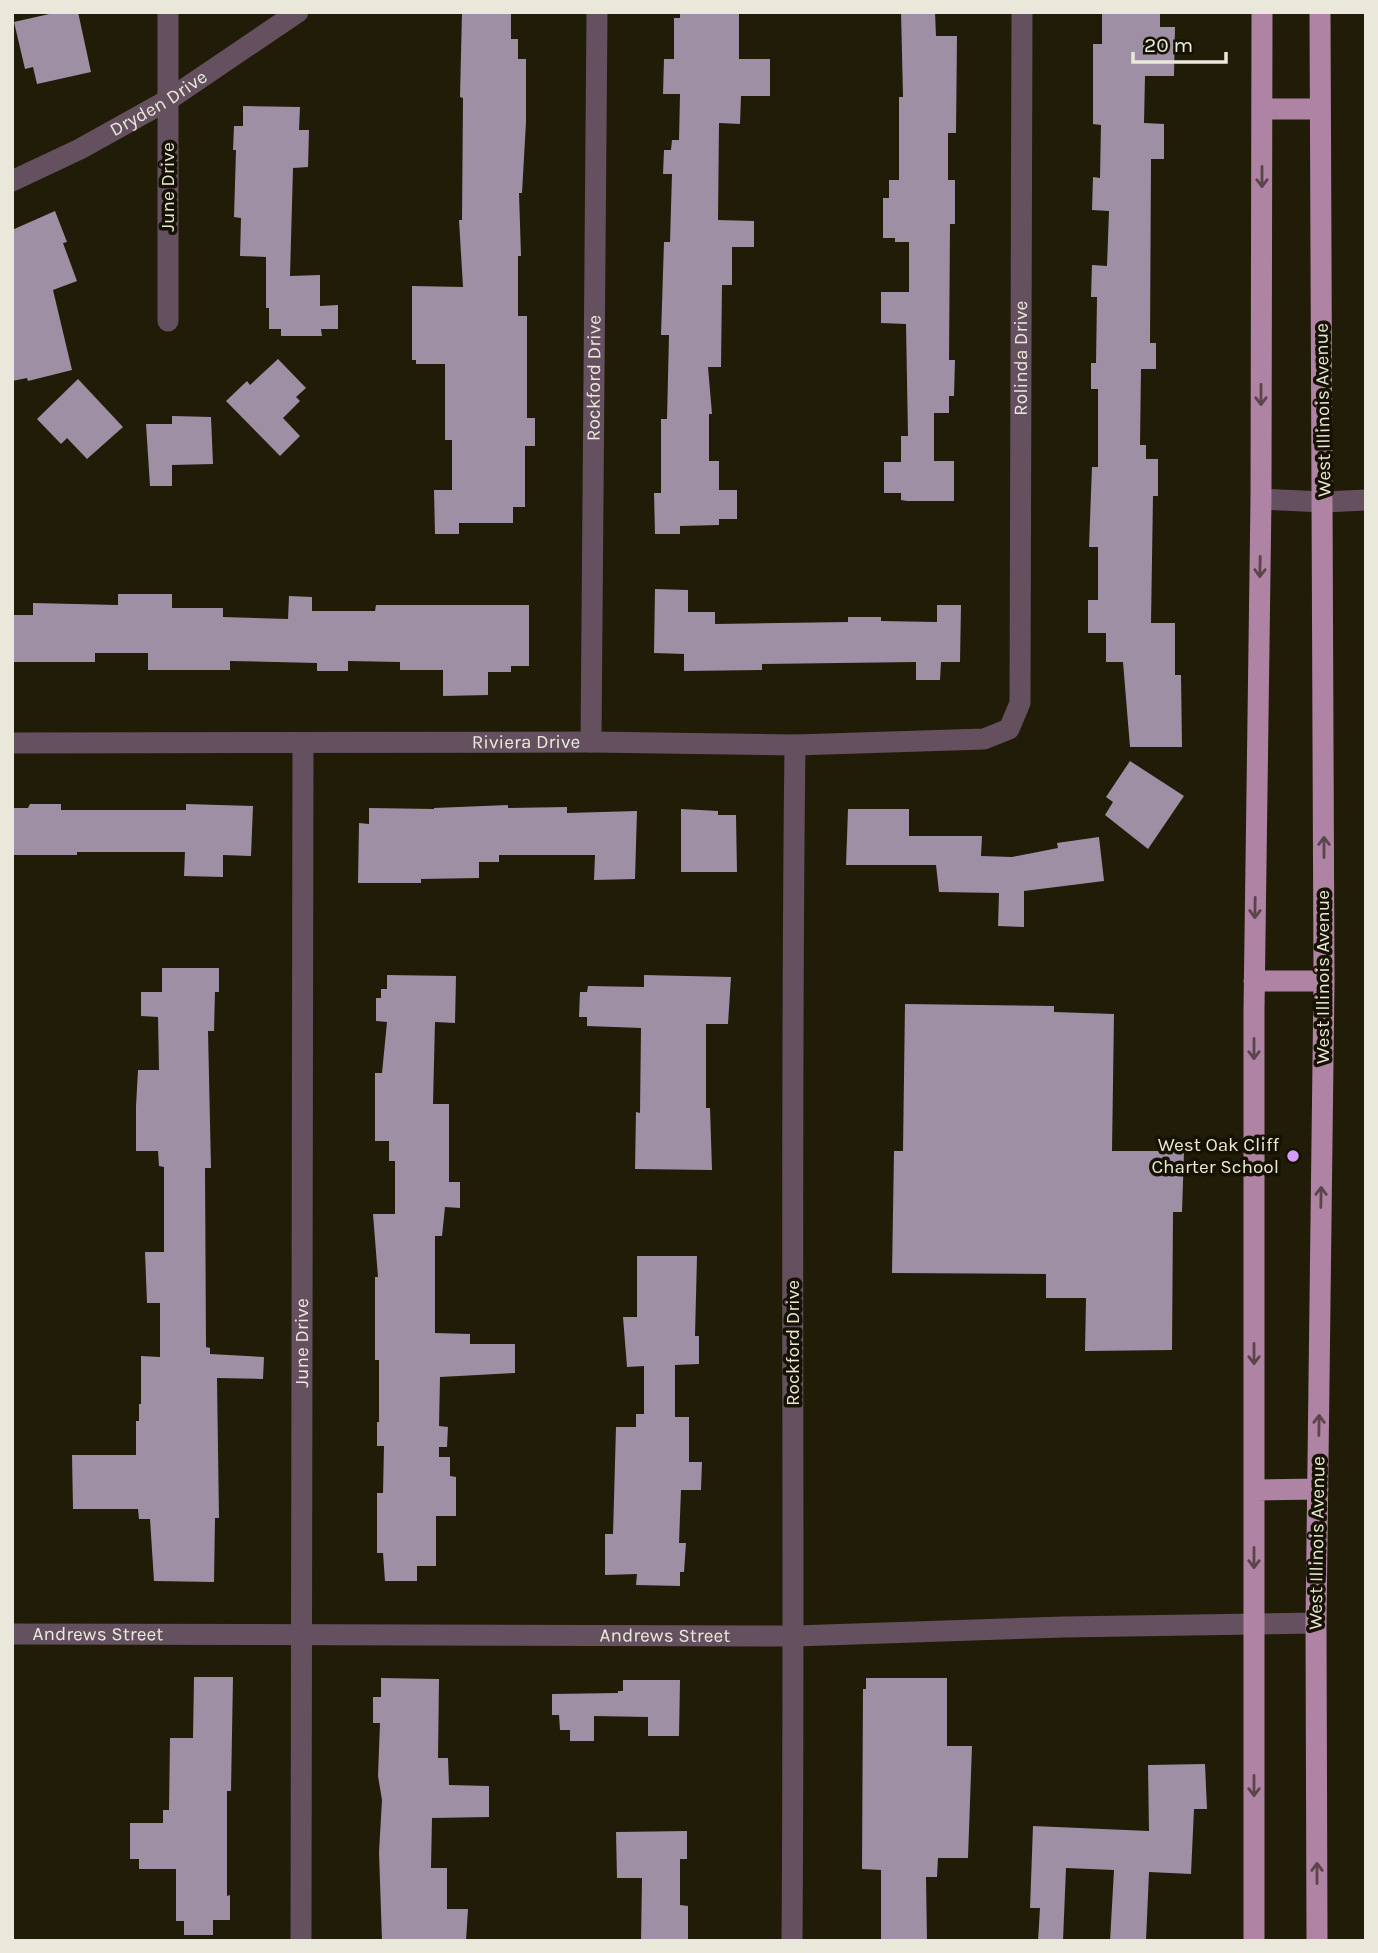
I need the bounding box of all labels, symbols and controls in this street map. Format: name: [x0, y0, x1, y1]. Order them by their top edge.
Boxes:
scale bar: [1133, 21, 1226, 65]
text: 20 m: [1144, 33, 1193, 57]
street label: Dryden Drive: [106, 66, 211, 141]
street label: June Drive: [157, 142, 179, 232]
one-way arrow: [1255, 165, 1269, 188]
street label: Rolinda Drive: [1010, 301, 1032, 416]
street label: Rockford Drive: [582, 315, 606, 441]
street label: West Illinois Avenue: [1310, 323, 1336, 497]
one-way arrow: [1254, 384, 1268, 407]
one-way arrow: [1253, 555, 1267, 578]
street label: Riviera Drive: [472, 731, 580, 753]
one-way arrow: [1317, 836, 1331, 859]
street label: West Illinois Avenue: [1312, 890, 1334, 1064]
one-way arrow: [1248, 896, 1262, 919]
one-way arrow: [1247, 1038, 1261, 1061]
place label: West Oak Cliff Charter School: [1151, 1134, 1279, 1178]
marker: West Oak Cliff Charter School: [1285, 1148, 1301, 1164]
one-way arrow: [1315, 1186, 1328, 1209]
street label: Rockford Drive: [782, 1280, 804, 1406]
street label: June Drive: [291, 1298, 313, 1388]
one-way arrow: [1247, 1343, 1261, 1366]
one-way arrow: [1312, 1413, 1326, 1436]
street label: West Illinois Avenue: [1304, 1456, 1330, 1630]
one-way arrow: [1247, 1547, 1261, 1570]
street label: Andrews Street: [33, 1623, 163, 1645]
street label: Andrews Street: [600, 1625, 730, 1647]
one-way arrow: [1247, 1774, 1261, 1797]
one-way arrow: [1310, 1861, 1324, 1884]

